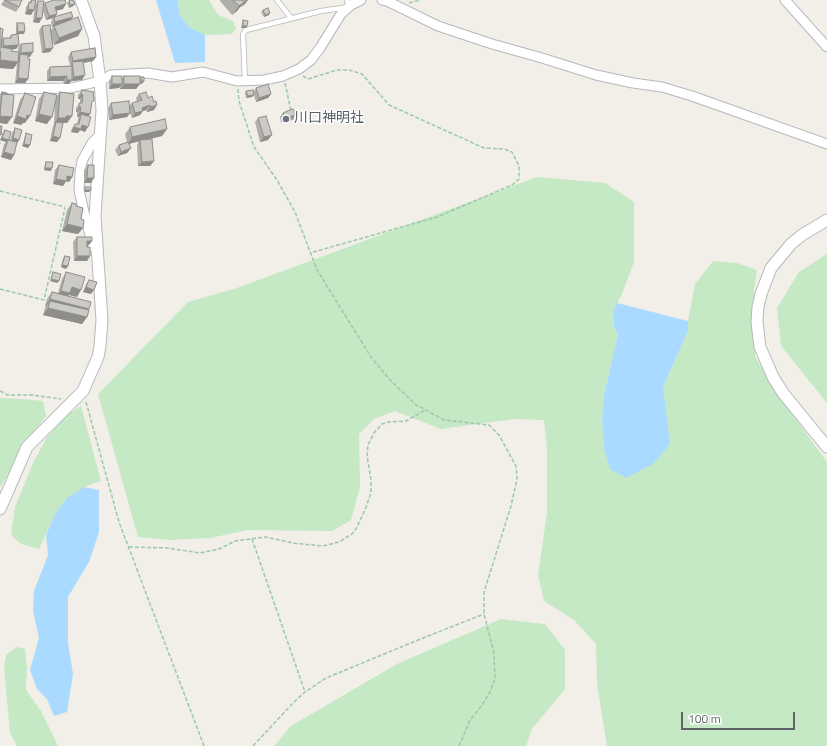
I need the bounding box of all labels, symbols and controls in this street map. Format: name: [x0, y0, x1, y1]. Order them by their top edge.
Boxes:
place label: 川口神明社: [294, 111, 364, 127]
marker: 川口神明社: [281, 114, 291, 124]
scale bar: [683, 704, 797, 730]
text: 100 m: [688, 709, 721, 728]

